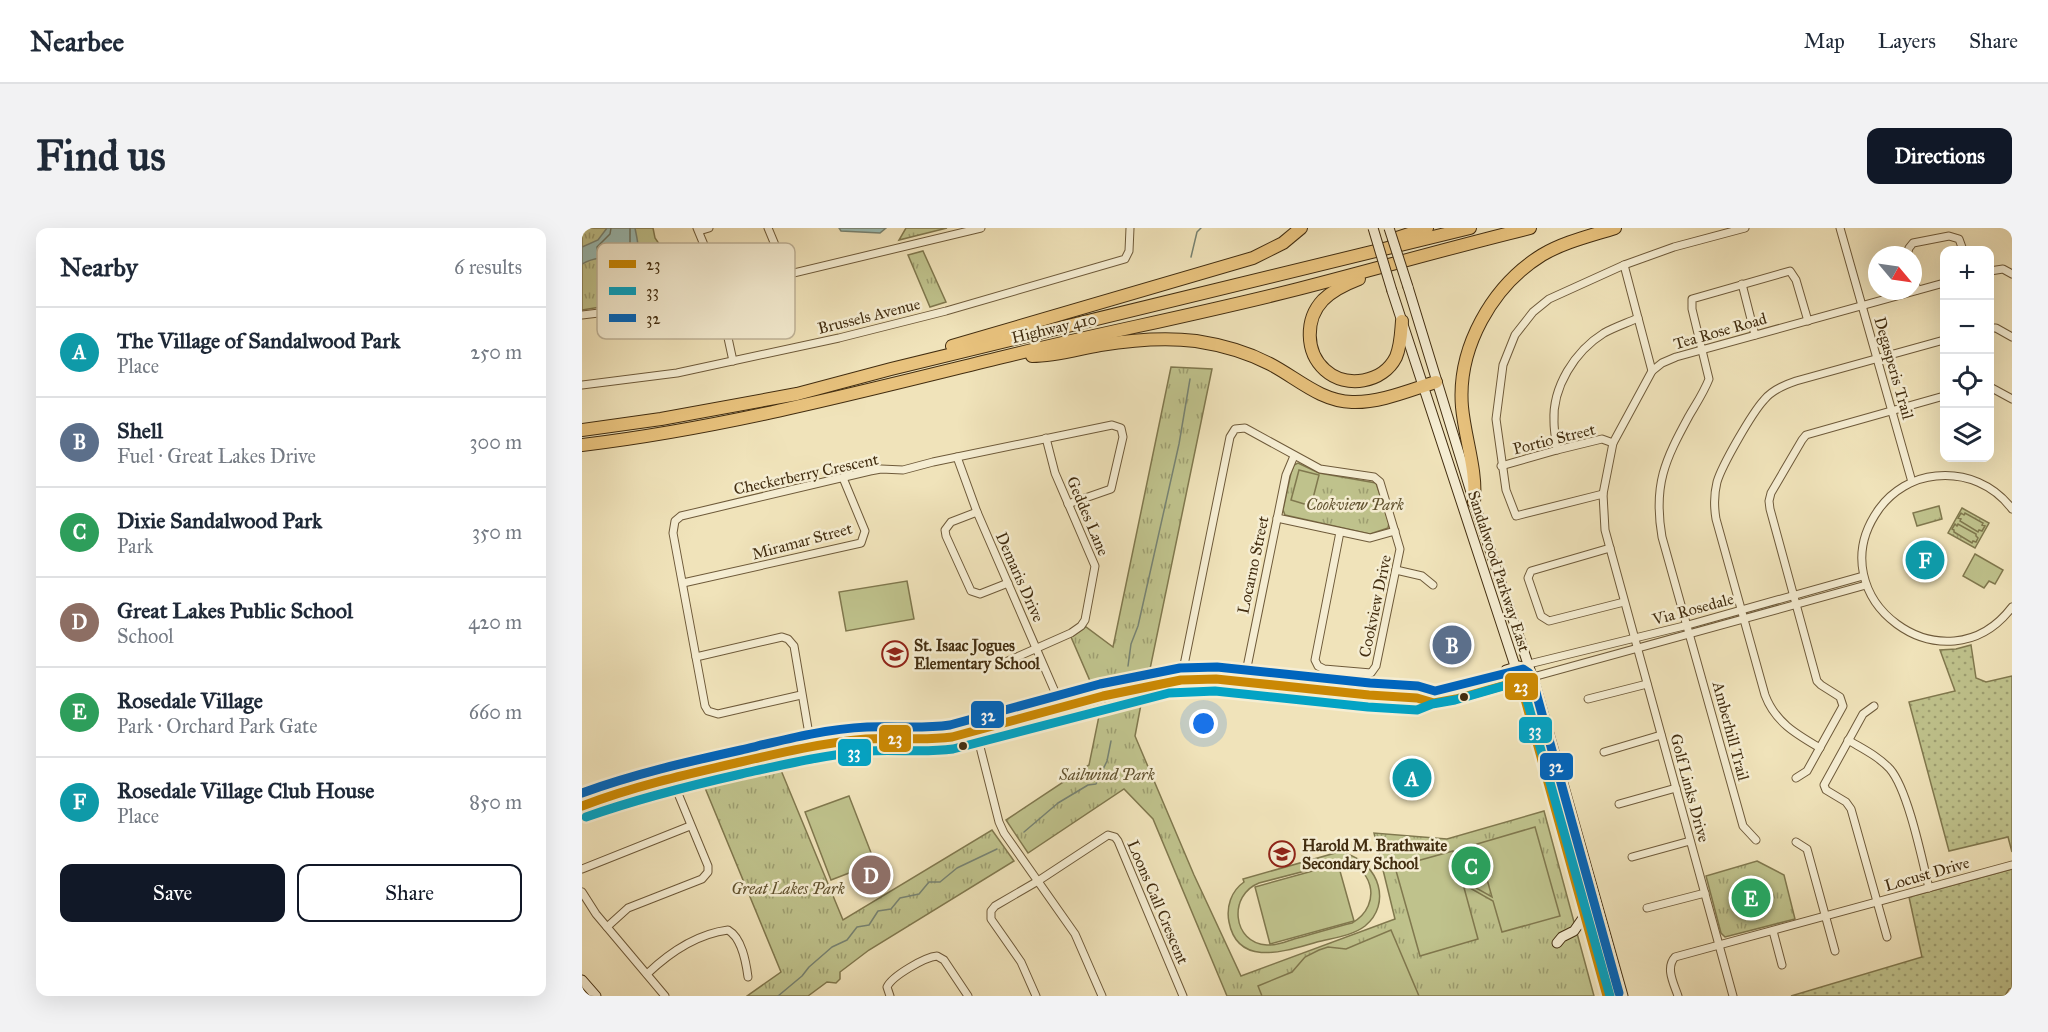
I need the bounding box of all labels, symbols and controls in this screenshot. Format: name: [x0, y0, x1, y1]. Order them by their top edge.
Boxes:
text: Nearbee: [30, 24, 124, 59]
text: Map: [1804, 28, 1845, 54]
text: Layers: [1878, 28, 1936, 54]
text: Share: [1969, 28, 2018, 54]
button: Directions: [1867, 128, 2012, 184]
text: Find us: [36, 130, 166, 182]
legend: [597, 243, 795, 339]
north arrow: [1868, 246, 1922, 300]
map controls: [1940, 246, 1994, 462]
button: +: [1940, 246, 1994, 300]
text: Nearby: [60, 251, 138, 283]
text: 6 results: [454, 255, 522, 279]
text: 23: [646, 255, 660, 274]
text: 33: [646, 282, 659, 301]
street label: Brussels Avenue: [816, 294, 923, 338]
button: −: [1940, 300, 1994, 354]
text: 32: [646, 309, 660, 328]
street label: Highway 410: [1010, 309, 1099, 348]
street label: Tea Rose Road: [1671, 309, 1769, 353]
street label: Degasperis Trail: [1869, 315, 1918, 422]
text: The Village of Sandalwood Park: [117, 327, 400, 354]
text: A: [73, 340, 86, 364]
text: 250 m: [470, 340, 522, 364]
text: Place: [117, 354, 159, 378]
button: locate: [1940, 354, 1994, 408]
button: layers: [1940, 408, 1994, 462]
text: Shell: [117, 417, 163, 444]
street label: Portio Street: [1511, 420, 1598, 458]
text: B: [73, 430, 86, 454]
text: 300 m: [470, 430, 522, 454]
text: Fuel · Great Lakes Drive: [117, 444, 316, 468]
street label: Checkerberry Crescent: [732, 449, 880, 499]
street label: Geddes Lane: [1063, 474, 1113, 559]
street label: Sandalwood Parkway East: [1464, 488, 1534, 654]
park label: Cookview Park: [1306, 495, 1404, 514]
text: Dixie Sandalwood Park: [117, 507, 322, 534]
street label: Locarno Street: [1233, 514, 1273, 616]
street label: Miramar Street: [750, 518, 855, 564]
text: C: [73, 520, 86, 544]
text: 350 m: [472, 520, 522, 544]
street label: Demaris Drive: [992, 529, 1048, 625]
text: Park: [117, 534, 153, 558]
pin: F: [1906, 538, 1944, 582]
street label: Cookview Drive: [1355, 553, 1395, 659]
street label: Via Rosedale: [1649, 589, 1736, 629]
text: Great Lakes Public School: [117, 597, 353, 624]
text: D: [72, 610, 87, 634]
text: 420 m: [468, 610, 522, 634]
pin: B: [1432, 622, 1472, 668]
text: School: [117, 624, 174, 648]
place label: St. Isaac Jogues Elementary School: [914, 636, 1040, 674]
school or university icon: St. Isaac Jogues Elementary School: [880, 639, 910, 669]
line badge: 23: [1504, 672, 1539, 701]
text: 23: [1514, 677, 1528, 697]
street label: Amberhill Trail: [1708, 678, 1754, 783]
text: Rosedale Village: [117, 687, 263, 714]
unlabelled marker: [1458, 691, 1470, 703]
text: E: [72, 700, 87, 724]
text: 660 m: [469, 700, 522, 724]
line badge: 32: [970, 700, 1005, 729]
text: 32: [981, 706, 996, 726]
your location: [1189, 709, 1218, 738]
text: Park · Orchard Park Gate: [117, 714, 318, 738]
line badge: 33: [1518, 716, 1553, 744]
text: 33: [1529, 721, 1541, 741]
line badge: 23: [878, 724, 912, 753]
text: 23: [888, 729, 902, 749]
street label: Golf Links Drive: [1666, 732, 1714, 845]
line badge: 33: [837, 738, 872, 767]
unlabelled marker: [957, 740, 969, 752]
text: 33: [848, 743, 860, 763]
line badge: 32: [1539, 752, 1574, 781]
pin: A: [1392, 756, 1432, 800]
text: 32: [1549, 757, 1564, 777]
park label: Sailwind Park: [1058, 765, 1155, 784]
text: Rosedale Village Club House: [117, 777, 374, 804]
text: F: [73, 790, 86, 814]
text: 850 m: [469, 790, 522, 814]
text: Place: [117, 804, 159, 828]
place label: Harold M. Brathwaite Secondary School: [1302, 836, 1447, 874]
street label: Loons Call Crescent: [1123, 837, 1193, 967]
school or university icon: Harold M. Brathwaite Secondary School: [1267, 839, 1297, 869]
pin: C: [1452, 844, 1490, 888]
pin: D: [852, 852, 890, 898]
street label: Locust Drive: [1882, 853, 1972, 895]
button: Save: [60, 864, 285, 922]
button: Share: [297, 864, 522, 922]
pin: E: [1732, 876, 1770, 920]
park label: Great Lakes Park: [731, 879, 845, 898]

